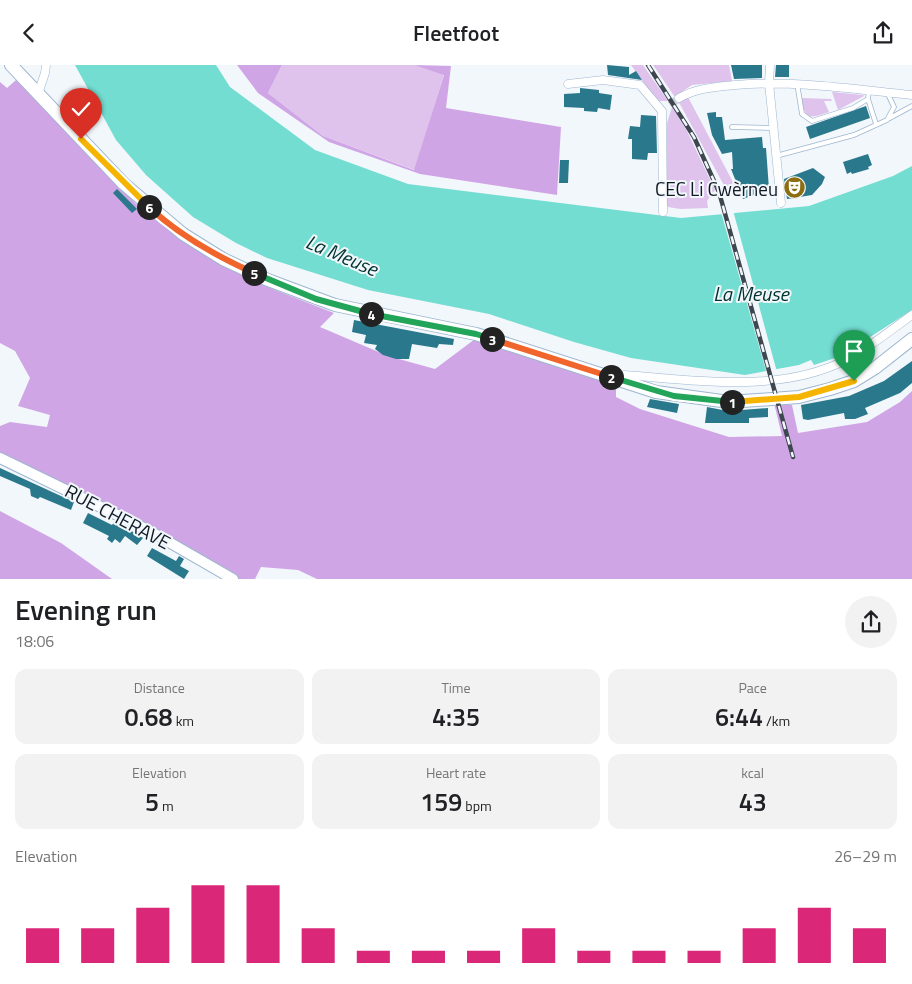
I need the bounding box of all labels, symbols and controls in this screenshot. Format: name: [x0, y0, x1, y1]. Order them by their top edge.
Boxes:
text: Fleetfoot: [413, 16, 499, 50]
icon: back: [15, 19, 43, 47]
icon: share: [869, 19, 897, 47]
pin: [60, 88, 102, 139]
icon: check: [67, 95, 95, 123]
place label: CEC Li Cwèrneu: [655, 174, 778, 203]
theatre icon: CEC Li Cwèrneu: [782, 176, 806, 200]
pin: 6: [136, 195, 162, 219]
text: 6: [146, 197, 153, 218]
water label: La Meuse: [301, 226, 384, 285]
pin: 5: [242, 261, 266, 285]
text: 5: [251, 263, 258, 284]
water label: La Meuse: [713, 278, 790, 309]
pin: 4: [358, 301, 384, 327]
text: 4: [368, 304, 375, 325]
pin: 3: [480, 327, 504, 351]
text: 3: [489, 329, 496, 350]
pin: [833, 330, 875, 381]
icon: arrive: [840, 337, 868, 365]
pin: 2: [598, 365, 624, 389]
text: 2: [608, 367, 615, 388]
pin: 1: [720, 389, 744, 415]
text: 1: [729, 392, 736, 413]
street label: RUE CHERAVE: [60, 476, 176, 556]
text: Evening run: [15, 588, 157, 631]
button: share: [845, 596, 897, 648]
text: 18:06: [15, 629, 54, 653]
text: Distance: [134, 677, 185, 698]
text: Time: [441, 677, 471, 698]
text: Pace: [738, 677, 767, 698]
text: 0.68: [125, 698, 173, 736]
text: 4:35: [432, 698, 480, 736]
text: 6:44: [715, 698, 763, 736]
text: km: [173, 710, 194, 731]
text: /km: [763, 710, 790, 731]
text: Elevation: [132, 762, 187, 783]
text: Heart rate: [426, 762, 486, 783]
text: kcal: [741, 762, 764, 783]
text: 5: [145, 783, 159, 821]
text: 159: [420, 783, 462, 821]
text: 43: [739, 783, 767, 821]
text: m: [159, 795, 174, 816]
text: bpm: [462, 795, 492, 816]
text: Elevation: [15, 844, 77, 868]
text: 26–29 m: [834, 844, 897, 868]

